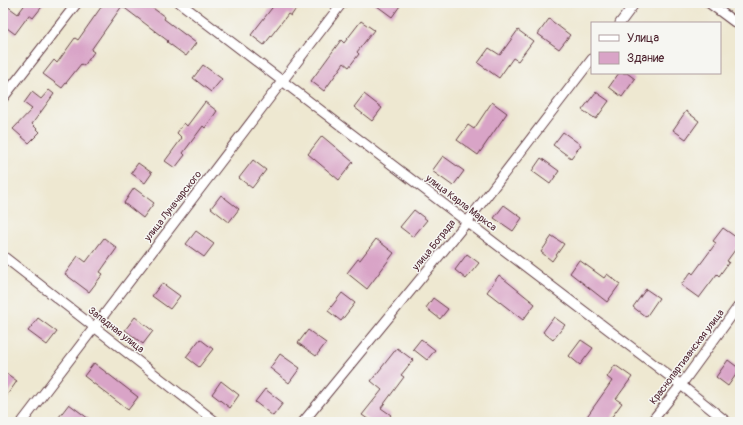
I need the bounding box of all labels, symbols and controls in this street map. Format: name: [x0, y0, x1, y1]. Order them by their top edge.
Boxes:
legend: [591, 22, 721, 74]
text: Улица: [627, 31, 659, 46]
text: Здание: [627, 51, 664, 66]
street label: улица Луначарского: [141, 168, 205, 244]
street label: улица Карла Маркса: [422, 172, 499, 234]
street label: улица Бограда: [409, 217, 458, 274]
street label: Западная улица: [86, 304, 147, 356]
street label: Краснопартизанская улица: [647, 307, 727, 407]

